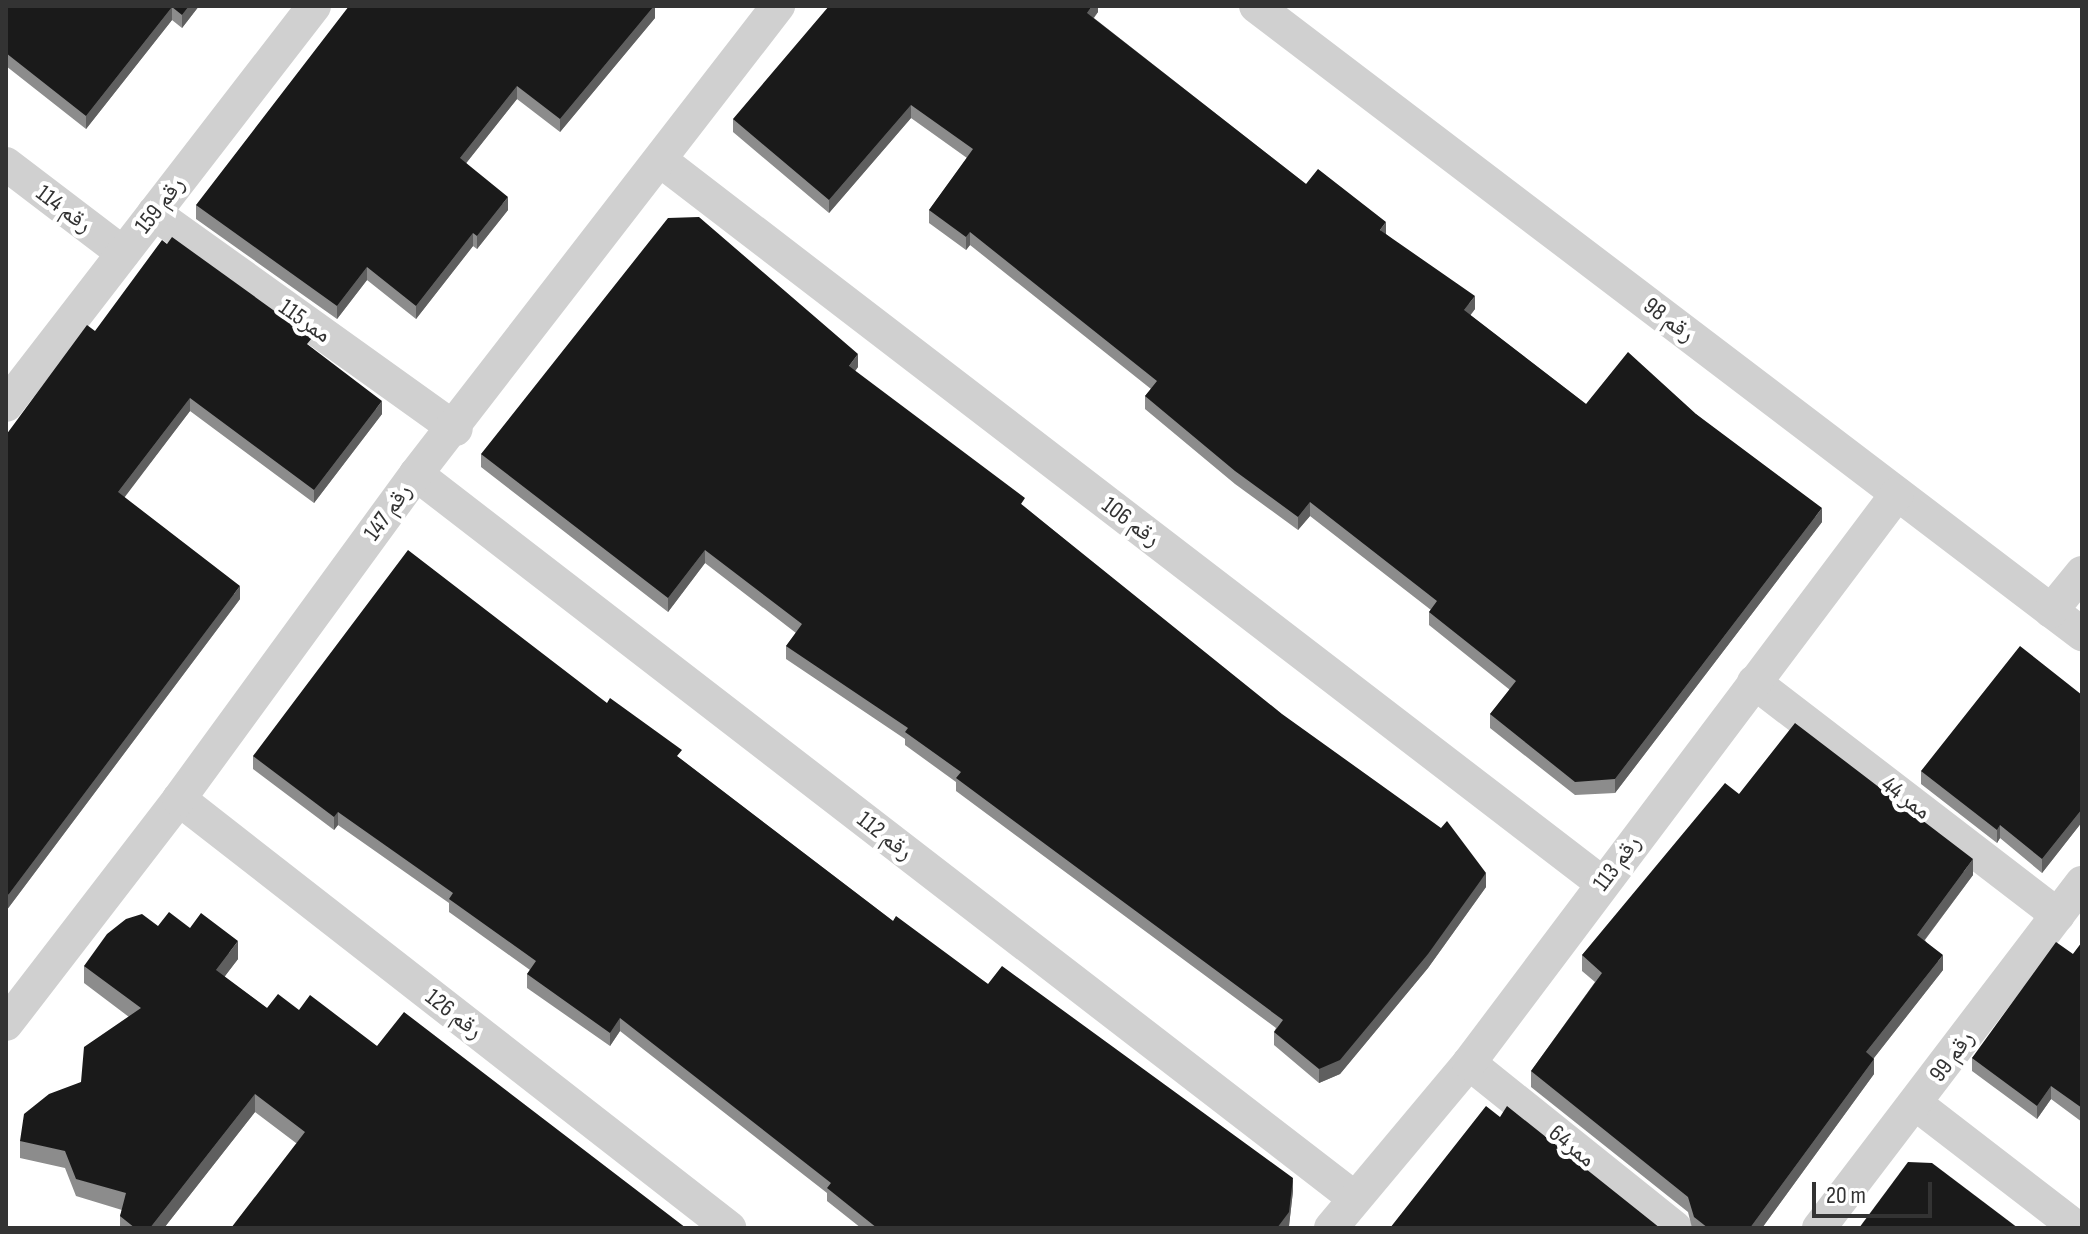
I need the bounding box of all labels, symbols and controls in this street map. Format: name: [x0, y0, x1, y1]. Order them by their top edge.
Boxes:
street label: رقم 159: [129, 171, 191, 239]
street label: رقم 114: [30, 179, 98, 239]
street label: رقم 98: [1638, 291, 1700, 349]
street label: ممر115: [273, 293, 337, 349]
street label: رقم 147: [358, 478, 418, 546]
street label: رقم 106: [1096, 491, 1166, 553]
street label: ممر 44: [1876, 770, 1936, 826]
street label: رقم 112: [851, 805, 919, 867]
street label: رقم 113: [1587, 829, 1647, 897]
street label: رقم 126: [420, 983, 488, 1045]
street label: رقم 99: [1923, 1025, 1981, 1087]
street label: ممر64: [1543, 1119, 1601, 1173]
scale bar: [1816, 1166, 1936, 1216]
text: 20 m: [1826, 1181, 1866, 1210]

